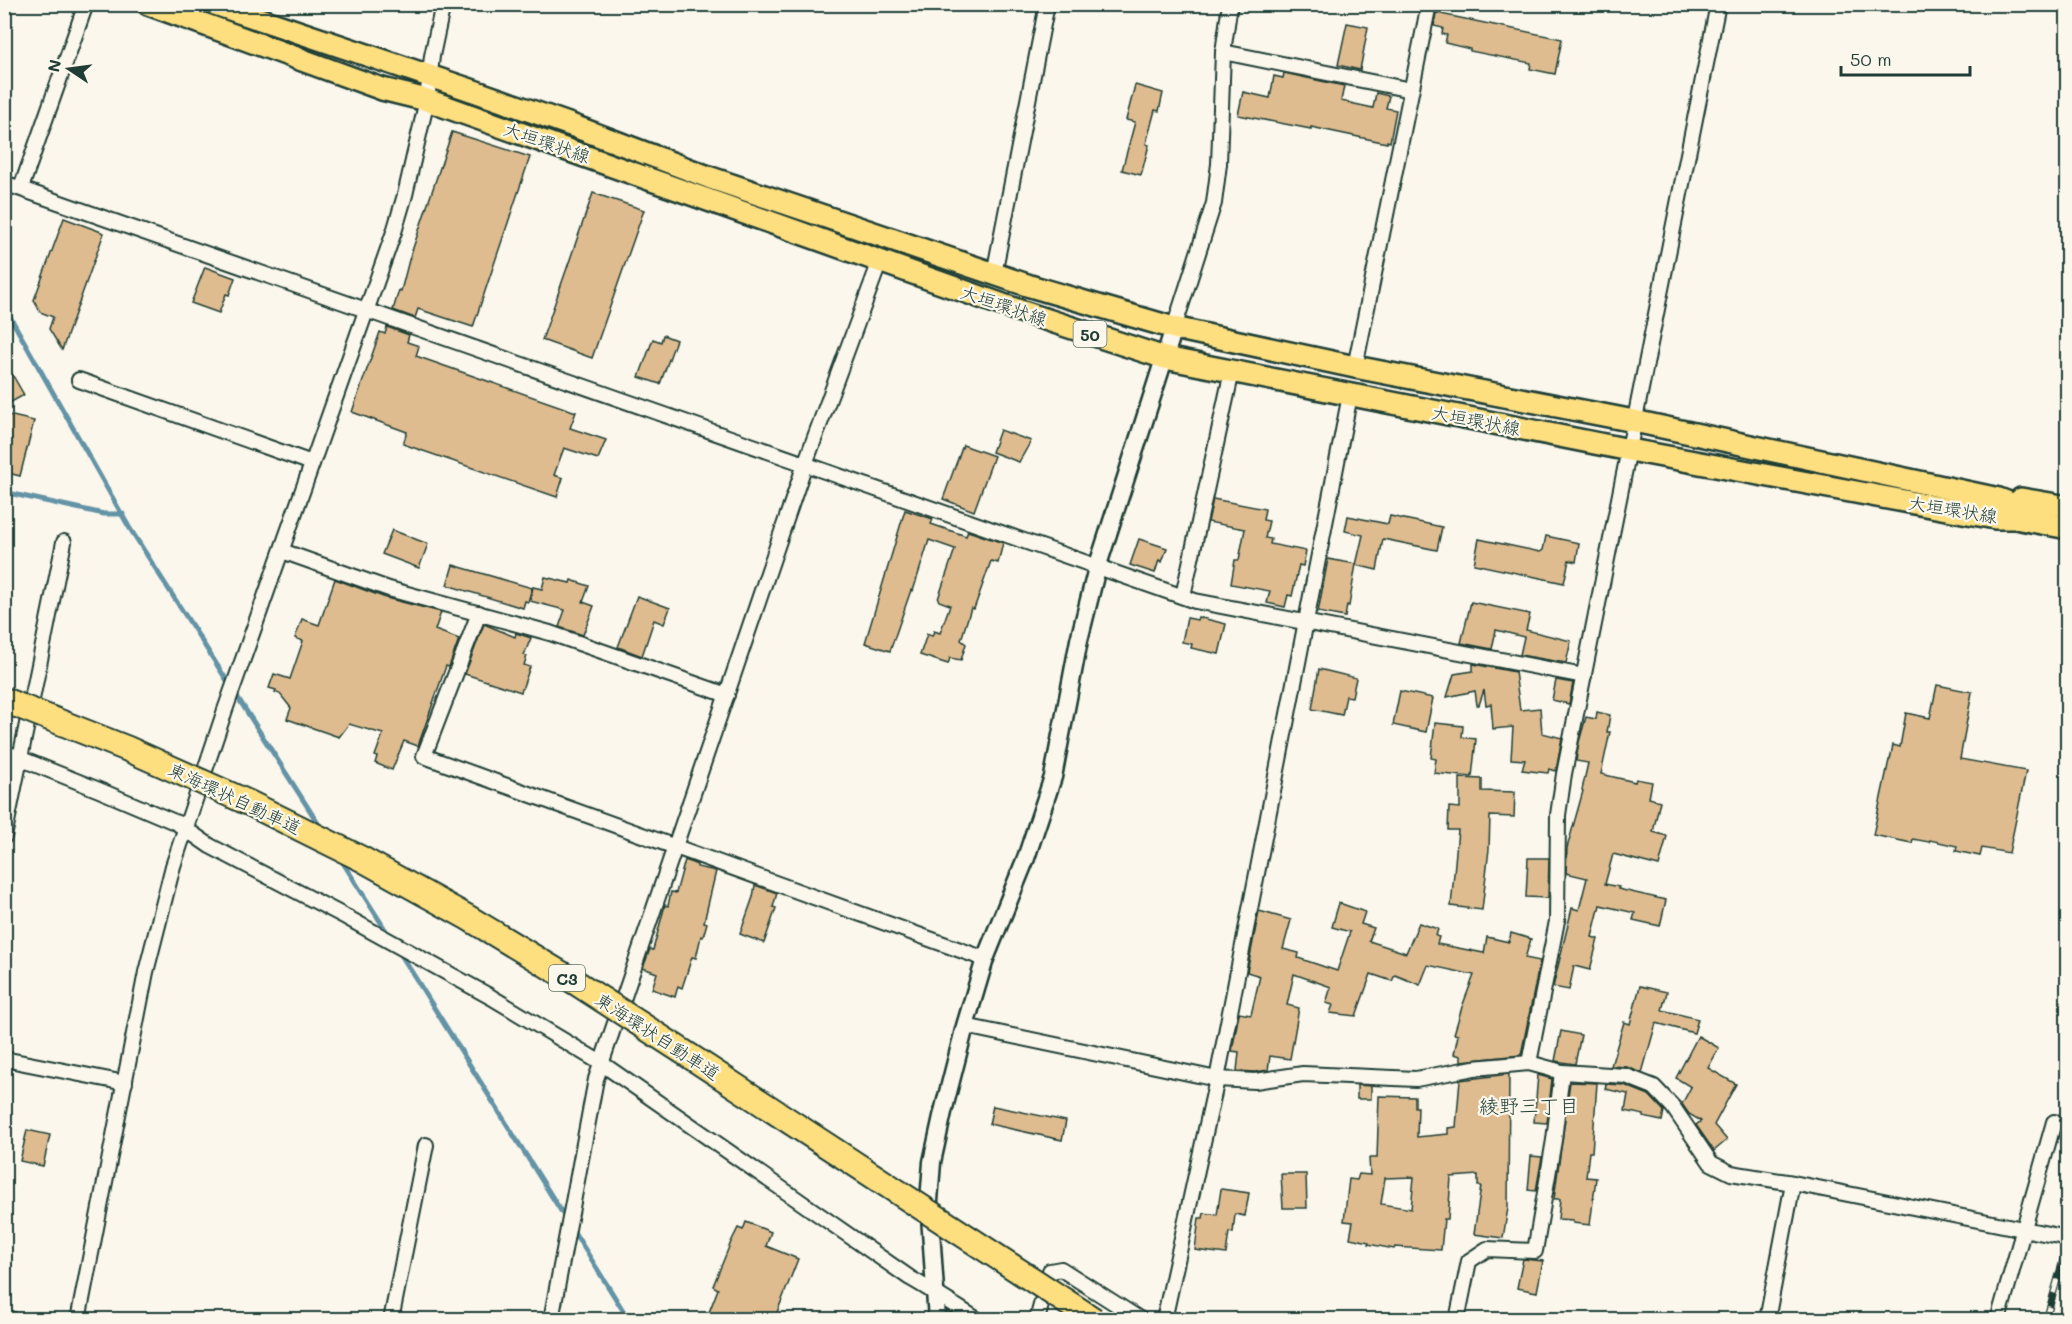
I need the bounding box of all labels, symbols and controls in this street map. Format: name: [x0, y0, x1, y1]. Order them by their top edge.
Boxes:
north arrow: [39, 39, 99, 99]
scale bar: [1841, 39, 1970, 77]
text: 50 m: [1850, 47, 1892, 71]
text: N: [42, 57, 65, 74]
street label: 大垣環状線: [501, 116, 593, 168]
street label: 大垣環状線: [958, 279, 1050, 331]
road number: 50: [1074, 321, 1106, 347]
street label: 大垣環状線: [1430, 400, 1522, 440]
street label: 大垣環状線: [1907, 490, 1999, 528]
street label: 東海環状自動車道: [165, 757, 305, 839]
road number: C3: [549, 965, 585, 991]
street label: 東海環状自動車道: [591, 987, 725, 1085]
district label: 綾野三丁目: [1479, 1092, 1579, 1118]

